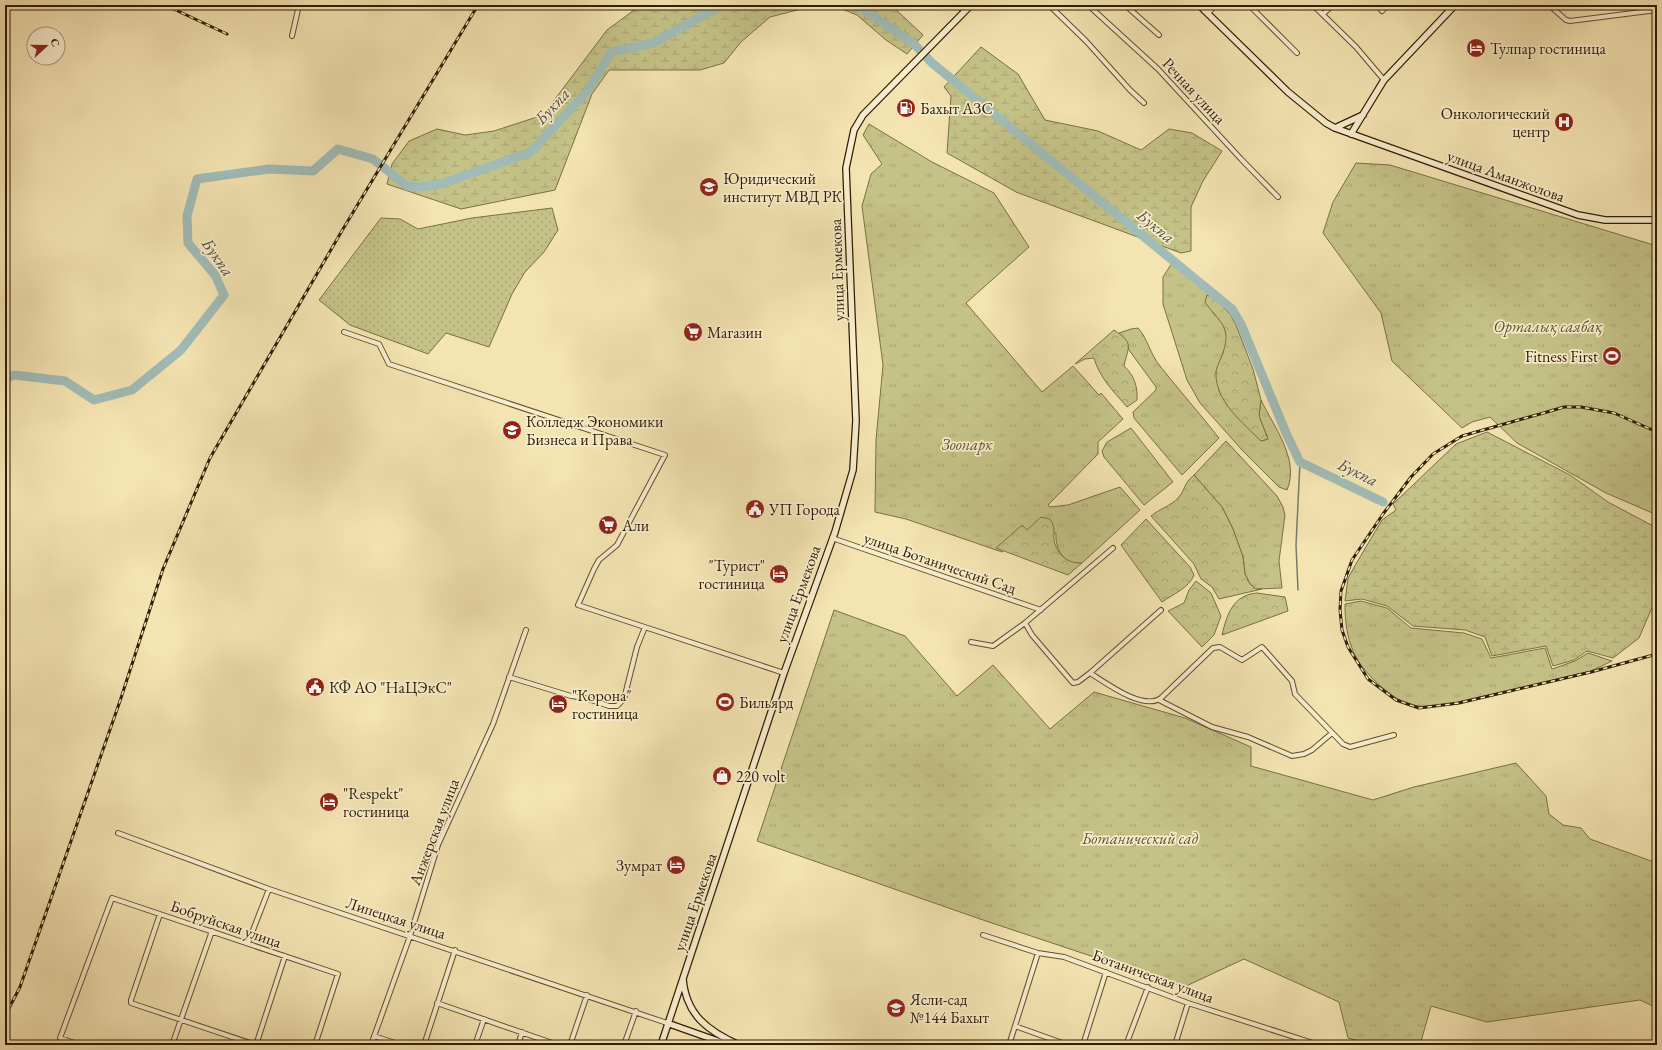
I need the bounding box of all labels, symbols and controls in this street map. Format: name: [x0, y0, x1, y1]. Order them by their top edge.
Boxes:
north arrow: [26, 26, 66, 66]
text: С: [47, 36, 63, 49]
hotel icon: Тулпар гостиница: [1465, 37, 1487, 59]
place label: Тулпар гостиница: [1490, 38, 1606, 59]
street label: Речная улица: [1158, 53, 1231, 129]
water label: Букпа: [529, 83, 574, 130]
fuel station icon: Бахыт АЗС: [895, 97, 917, 119]
place label: Бахыт АЗС: [920, 98, 993, 119]
place label: Онкологический центр: [1441, 103, 1551, 142]
hospital icon: Онкологический центр: [1553, 111, 1575, 133]
street label: улица Аманжолова: [1444, 145, 1568, 207]
place label: Юридический институт МВД РК: [723, 168, 843, 207]
school or university icon: Юридический институт МВД РК: [698, 176, 720, 198]
water label: Букпа: [1132, 204, 1179, 248]
street label: улица Ермекова: [825, 218, 849, 322]
water label: Букпа: [196, 233, 239, 281]
park label: Орталық саябақ: [1494, 316, 1603, 337]
supermarket icon: Магазин: [682, 321, 704, 343]
place label: Магазин: [707, 322, 762, 343]
sports icon: Fitness First: [1601, 345, 1623, 367]
place label: Fitness First: [1525, 346, 1598, 367]
place label: Колледж Экономики Бизнеса и Права: [526, 411, 664, 450]
school or university icon: Колледж Экономики Бизнеса и Права: [501, 419, 523, 441]
park label: Зоопарк: [941, 434, 993, 455]
water label: Букпа: [1333, 452, 1382, 491]
public building icon: УП Города: [744, 498, 766, 520]
place label: УП Города: [768, 499, 840, 520]
supermarket icon: Али: [597, 514, 619, 536]
place label: Али: [621, 515, 650, 536]
street label: улица Ботанический Сад: [861, 527, 1020, 599]
street label: улица Ермекова: [771, 542, 826, 646]
place label: "Турист" гостиница: [699, 555, 766, 594]
hotel icon: "Турист" гостиница: [768, 563, 790, 585]
public building icon: КФ АО "НаЦЭкС": [304, 676, 326, 698]
place label: КФ АО "НаЦЭкС": [329, 677, 452, 698]
place label: "Корона" гостиница: [572, 685, 639, 724]
sports icon: Бильярд: [714, 691, 736, 713]
place label: Бильярд: [739, 692, 794, 713]
hotel icon: "Корона" гостиница: [547, 693, 569, 715]
shop icon: 220 volt: [711, 765, 733, 787]
place label: 220 volt: [736, 766, 785, 787]
street label: Анжерская улица: [404, 775, 464, 889]
place label: "Respekt" гостиница: [343, 783, 410, 822]
hotel icon: "Respekt" гостиница: [318, 791, 340, 813]
park label: Ботанический сад: [1081, 828, 1199, 849]
street label: улица Ермекова: [668, 850, 722, 954]
hotel icon: Зумрат: [665, 854, 687, 876]
place label: Зумрат: [616, 855, 662, 876]
street label: Липецкая улица: [343, 892, 449, 944]
street label: Бобруйская улица: [168, 895, 285, 953]
street label: Ботаническая улица: [1089, 944, 1217, 1008]
place label: Ясли-сад №144 Бахыт: [909, 989, 990, 1028]
school or university icon: Ясли-сад №144 Бахыт: [885, 997, 907, 1019]

